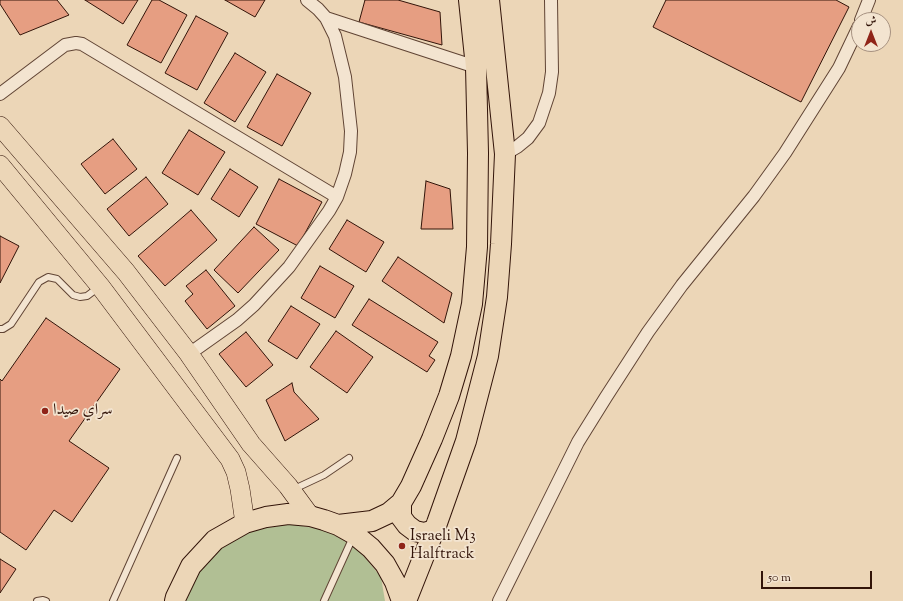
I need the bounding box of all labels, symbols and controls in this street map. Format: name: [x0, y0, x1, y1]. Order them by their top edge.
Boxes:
north arrow: [851, 12, 891, 52]
text: ش: [866, 13, 876, 29]
place label: سراي صيدا: [53, 401, 113, 421]
marker: سراي صيدا: [40, 406, 50, 416]
place label: Israeli M3 Halftrack: [410, 527, 476, 565]
marker: Israeli M3 Halftrack: [397, 541, 407, 551]
scale bar: [763, 563, 874, 589]
text: 50 m: [768, 569, 791, 587]

